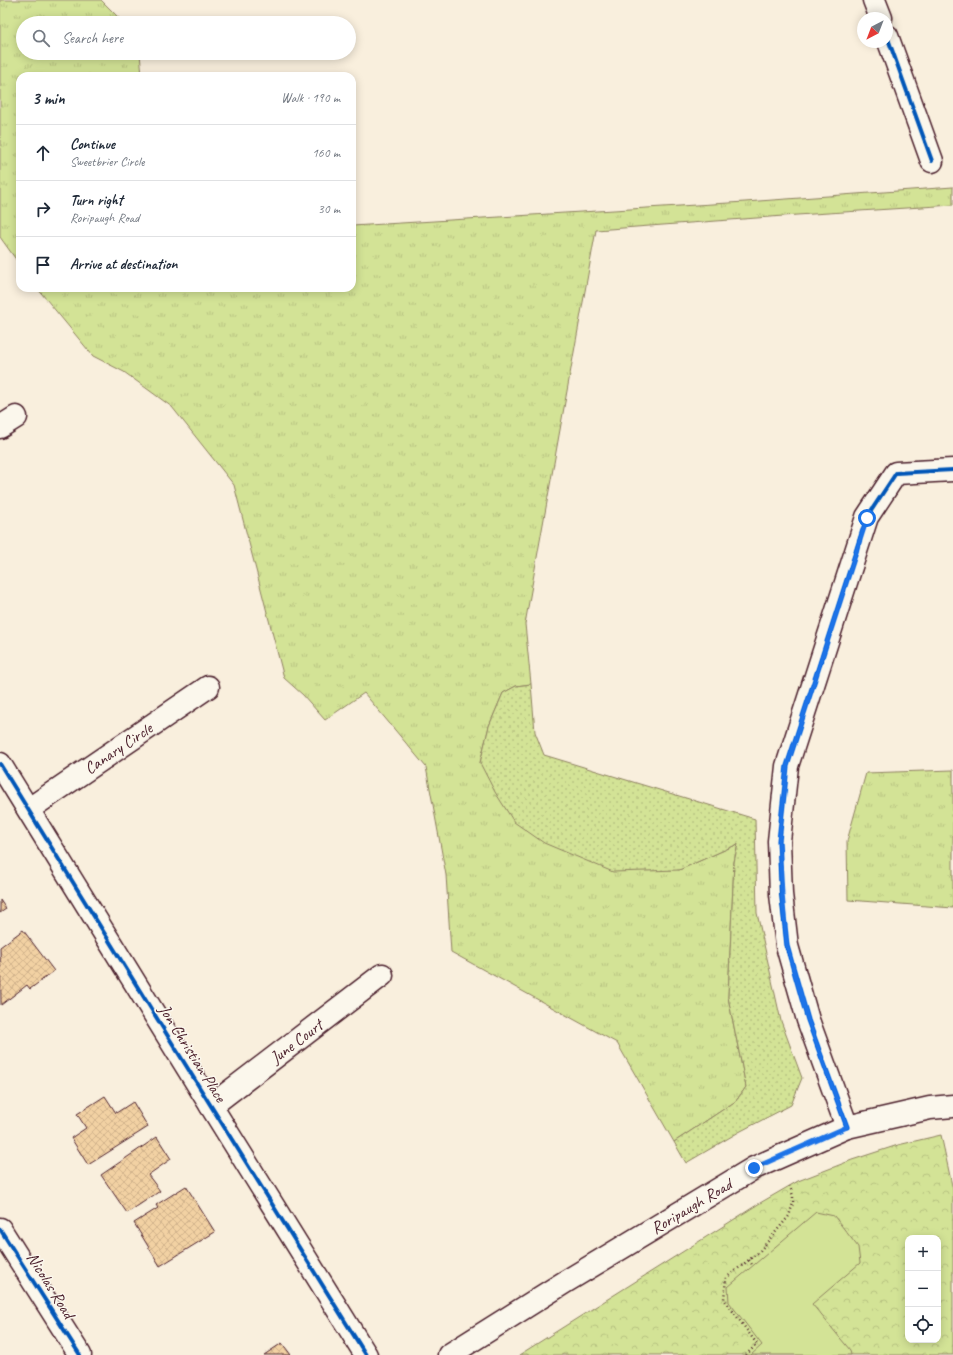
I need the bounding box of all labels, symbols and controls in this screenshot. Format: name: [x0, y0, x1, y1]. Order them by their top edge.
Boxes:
north arrow: [857, 12, 893, 48]
search box: [16, 16, 356, 60]
icon: search: [30, 27, 52, 49]
text: Search here: [62, 29, 123, 48]
text: 3 min: [32, 88, 65, 109]
text: Walk · 190 m: [281, 90, 340, 106]
text: Continue: [70, 135, 115, 154]
icon: ahead: [32, 142, 54, 164]
text: 160 m: [312, 145, 340, 161]
text: Sweetbrier Circle: [70, 154, 145, 170]
text: Turn right: [70, 191, 123, 210]
icon: right: [32, 198, 54, 220]
text: 30 m: [318, 201, 340, 217]
text: Roripaugh Road: [70, 210, 139, 226]
icon: arrive: [32, 254, 54, 276]
text: Arrive at destination: [70, 255, 177, 274]
route start: [858, 509, 876, 527]
street label: Canary Circle: [80, 717, 158, 779]
street label: Jon Christian Place: [154, 1000, 232, 1107]
street label: June Court: [265, 1013, 329, 1069]
route end: [745, 1159, 763, 1177]
street label: Roripaugh Road: [647, 1172, 738, 1239]
map controls: [905, 1235, 941, 1343]
button: +: [905, 1235, 941, 1271]
street label: Nicolas Road: [22, 1248, 80, 1324]
button: −: [905, 1271, 941, 1307]
button: locate: [905, 1307, 941, 1343]

